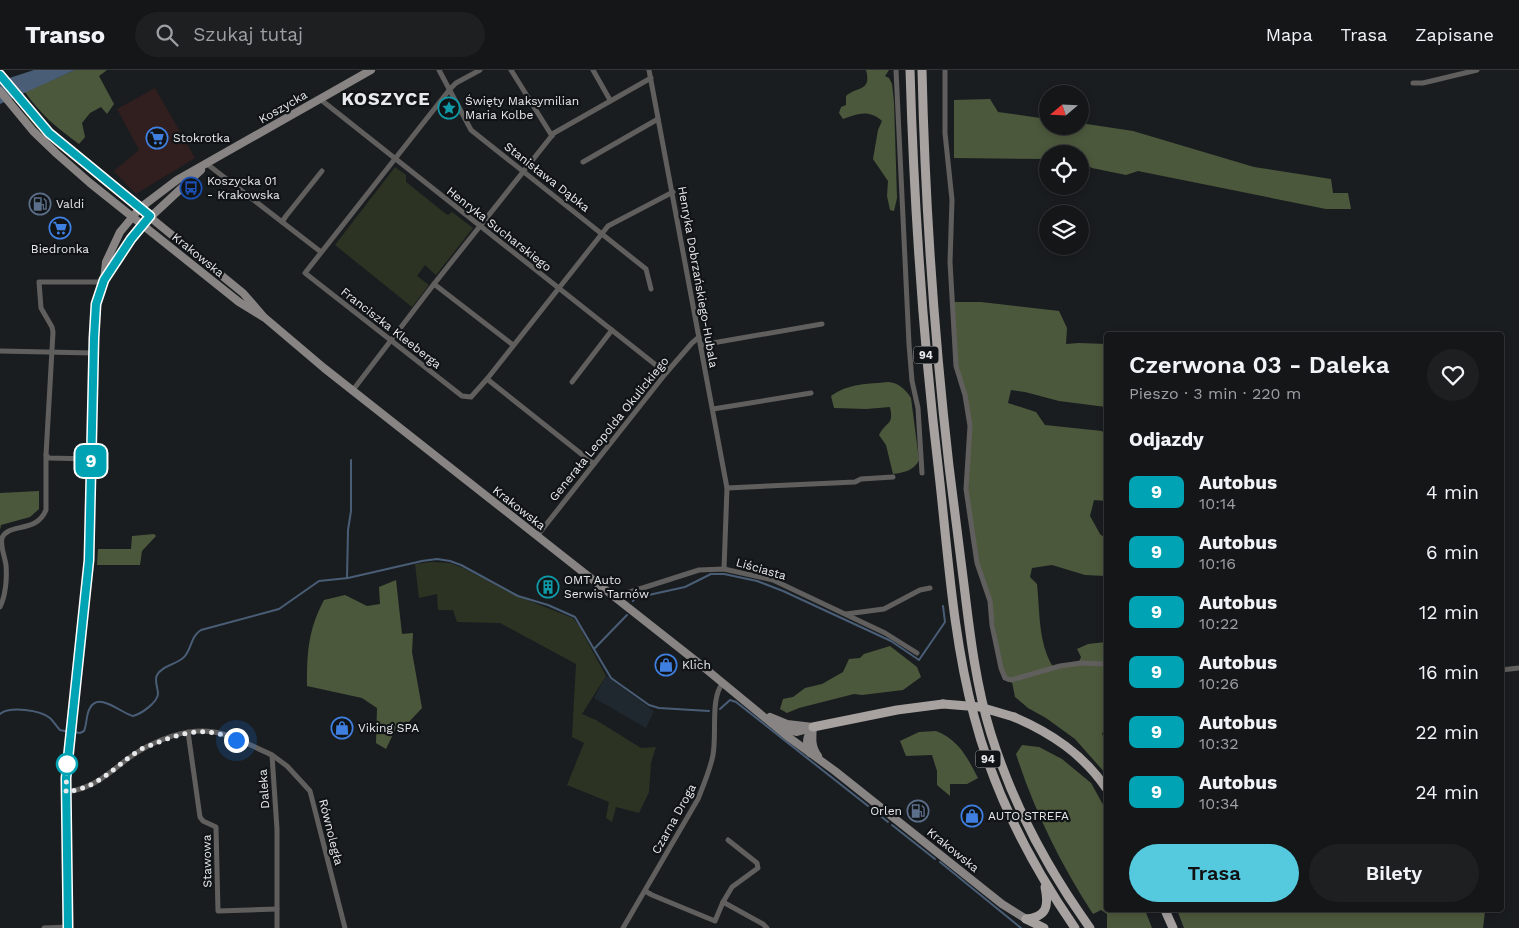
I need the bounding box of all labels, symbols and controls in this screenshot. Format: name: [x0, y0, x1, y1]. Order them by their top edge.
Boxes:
search box: [135, 12, 485, 57]
text: Transo: [25, 21, 105, 49]
icon: search: [153, 21, 181, 49]
text: Szukaj tutaj: [193, 23, 303, 46]
text: Mapa: [1266, 24, 1313, 45]
text: Trasa: [1341, 24, 1387, 45]
text: Zapisane: [1415, 24, 1494, 45]
north arrow: [1039, 85, 1089, 135]
map controls: [1039, 85, 1089, 255]
street label: Koszycka: [256, 87, 310, 126]
district label: KOSZYCE: [341, 88, 431, 109]
place label: Święty Maksymilian Maria Kolbe: [465, 94, 579, 122]
place icon: Święty Maksymilian Maria Kolbe: [437, 96, 461, 120]
supermarket icon: Stokrotka: [145, 126, 169, 150]
place label: Stokrotka: [173, 131, 230, 145]
street label: Stanisława Dąbka: [501, 139, 593, 215]
button: locate: [1039, 145, 1089, 195]
place label: Koszycka 01 - Krakowska: [207, 174, 280, 202]
bus stop icon: Koszycka 01 - Krakowska: [179, 176, 203, 200]
street label: Henryka Sucharskiego: [444, 184, 554, 274]
street label: Henryka Dobrzańskiego-Hubala: [675, 185, 721, 369]
fuel station icon: Valdi: [28, 192, 52, 216]
place label: Valdi: [56, 197, 84, 211]
button: layers: [1039, 205, 1089, 255]
supermarket icon: Biedronka: [48, 216, 72, 240]
street label: Krakowska: [169, 230, 227, 280]
place label: Biedronka: [31, 242, 89, 256]
street label: Franciszka Kleeberga: [338, 285, 444, 372]
road number: 94: [914, 346, 938, 364]
button: heart: [1427, 349, 1479, 401]
text: Czerwona 03 - Daleka: [1129, 351, 1389, 379]
street label: Generała Leopolda Okulickiego: [546, 354, 672, 504]
text: Pieszo · 3 min · 220 m: [1129, 384, 1301, 403]
text: Odjazdy: [1129, 428, 1204, 451]
line badge: 9: [75, 445, 107, 477]
text: 9: [85, 450, 97, 471]
text: Autobus: [1199, 471, 1277, 494]
text: 9: [1151, 481, 1162, 502]
text: 4 min: [1426, 481, 1479, 504]
street label: Krakowska: [490, 483, 548, 533]
text: 10:14: [1199, 494, 1236, 513]
text: Autobus: [1199, 531, 1277, 554]
text: 9: [1151, 541, 1162, 562]
text: 6 min: [1426, 541, 1479, 564]
text: 10:16: [1199, 554, 1236, 573]
street label: Liściasta: [734, 555, 788, 583]
place label: OMT Auto Serwis Tarnów: [564, 573, 649, 601]
building icon: OMT Auto Serwis Tarnów: [536, 575, 560, 599]
text: Autobus: [1199, 591, 1277, 614]
text: 9: [1151, 601, 1162, 622]
text: 12 min: [1419, 601, 1479, 624]
text: 10:22: [1199, 614, 1239, 633]
text: Autobus: [1199, 651, 1277, 674]
shop icon: Klich: [654, 653, 678, 677]
place label: Klich: [682, 658, 711, 672]
text: 9: [1151, 661, 1162, 682]
text: 16 min: [1419, 661, 1479, 684]
text: 10:26: [1199, 674, 1239, 693]
text: Autobus: [1199, 711, 1277, 734]
shop icon: Viking SPA: [330, 716, 354, 740]
place label: Viking SPA: [358, 721, 419, 735]
text: 9: [1151, 721, 1162, 742]
text: 22 min: [1415, 721, 1479, 744]
your location: [224, 728, 249, 753]
text: 10:32: [1199, 734, 1239, 753]
road number: 94: [976, 751, 1000, 768]
unlabelled marker: [56, 753, 78, 775]
street label: Daleka: [256, 769, 272, 809]
text: Autobus: [1199, 771, 1277, 794]
street label: Czarna Droga: [649, 781, 699, 857]
text: 9: [1151, 781, 1162, 802]
text: 24 min: [1415, 781, 1479, 804]
text: 10:34: [1199, 794, 1239, 813]
street label: Równoległa: [316, 797, 346, 867]
fuel station icon: Orlen: [906, 799, 930, 823]
place label: Orlen: [870, 804, 902, 818]
shop icon: AUTO STREFA: [960, 804, 984, 828]
place label: AUTO STREFA: [988, 809, 1069, 823]
street label: Krakowska: [924, 825, 982, 875]
street label: Stawowa: [200, 834, 214, 888]
button: Trasa: [1129, 844, 1299, 902]
button: Bilety: [1309, 844, 1479, 902]

